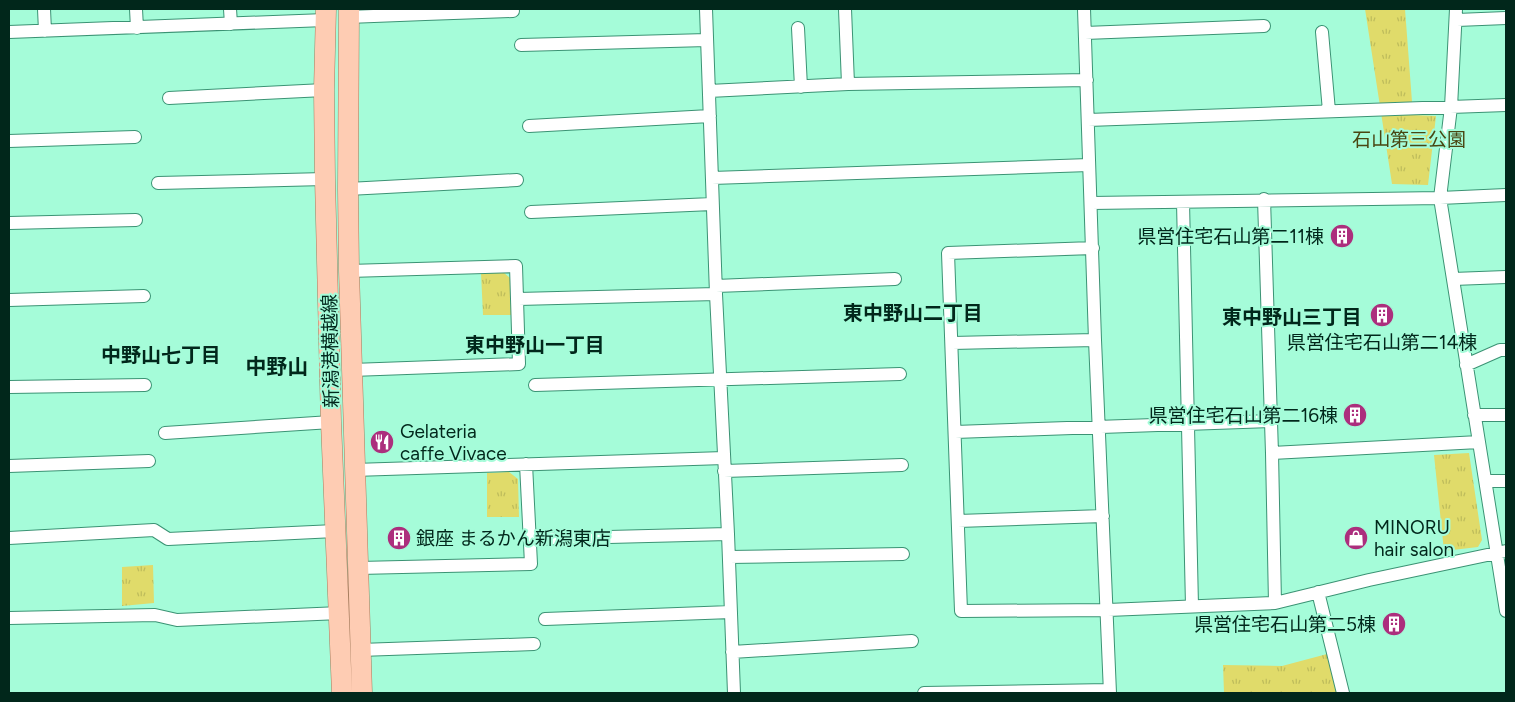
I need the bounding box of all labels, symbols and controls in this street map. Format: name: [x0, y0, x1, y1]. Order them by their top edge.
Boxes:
park label: 石山第三公園: [1352, 128, 1466, 151]
building icon: 県営住宅石山第二11棟: [1329, 223, 1355, 249]
place label: 県営住宅石山第二11棟: [1137, 225, 1324, 248]
street label: 新潟港横越線: [318, 294, 343, 408]
district label: 東中野山二丁目: [843, 301, 983, 325]
building icon: 県営住宅石山第二14棟: [1369, 302, 1395, 328]
district label: 東中野山三丁目: [1222, 305, 1362, 329]
place label: 県営住宅石山第二14棟: [1287, 331, 1477, 354]
district label: 東中野山一丁目: [465, 333, 605, 357]
district label: 中野山七丁目: [101, 343, 221, 367]
district label: 中野山: [246, 354, 309, 379]
building icon: 県営住宅石山第二16棟: [1342, 402, 1368, 428]
place label: 県営住宅石山第二16棟: [1148, 404, 1338, 427]
place label: Gelateria caffe Vivace: [400, 420, 507, 465]
restaurant icon: Gelateria caffe Vivace: [369, 429, 395, 455]
place label: MINORU hair salon: [1374, 516, 1454, 561]
building icon: 銀座 まるかん新潟東店: [386, 525, 412, 551]
shop icon: MINORU hair salon: [1343, 525, 1369, 551]
place label: 銀座 まるかん新潟東店: [416, 527, 611, 550]
building icon: 県営住宅石山第二5棟: [1381, 611, 1407, 637]
place label: 県営住宅石山第二5棟: [1194, 613, 1376, 636]

